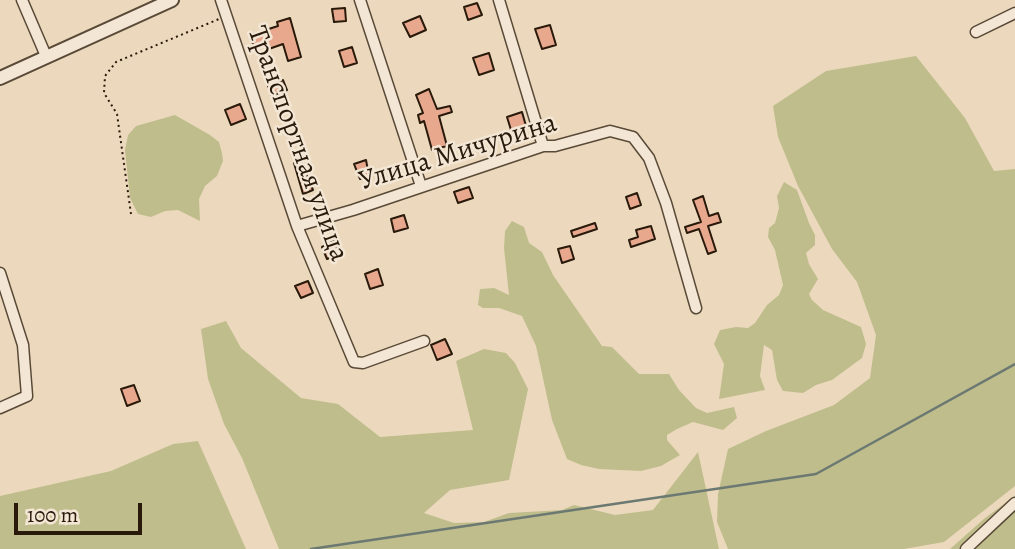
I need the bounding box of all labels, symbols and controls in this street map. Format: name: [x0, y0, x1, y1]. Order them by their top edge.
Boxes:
street label: Транспортная улица: [239, 22, 355, 266]
street label: Улица Мичурина: [355, 107, 561, 199]
scale bar: [18, 490, 145, 534]
text: 100 m: [27, 501, 78, 529]

